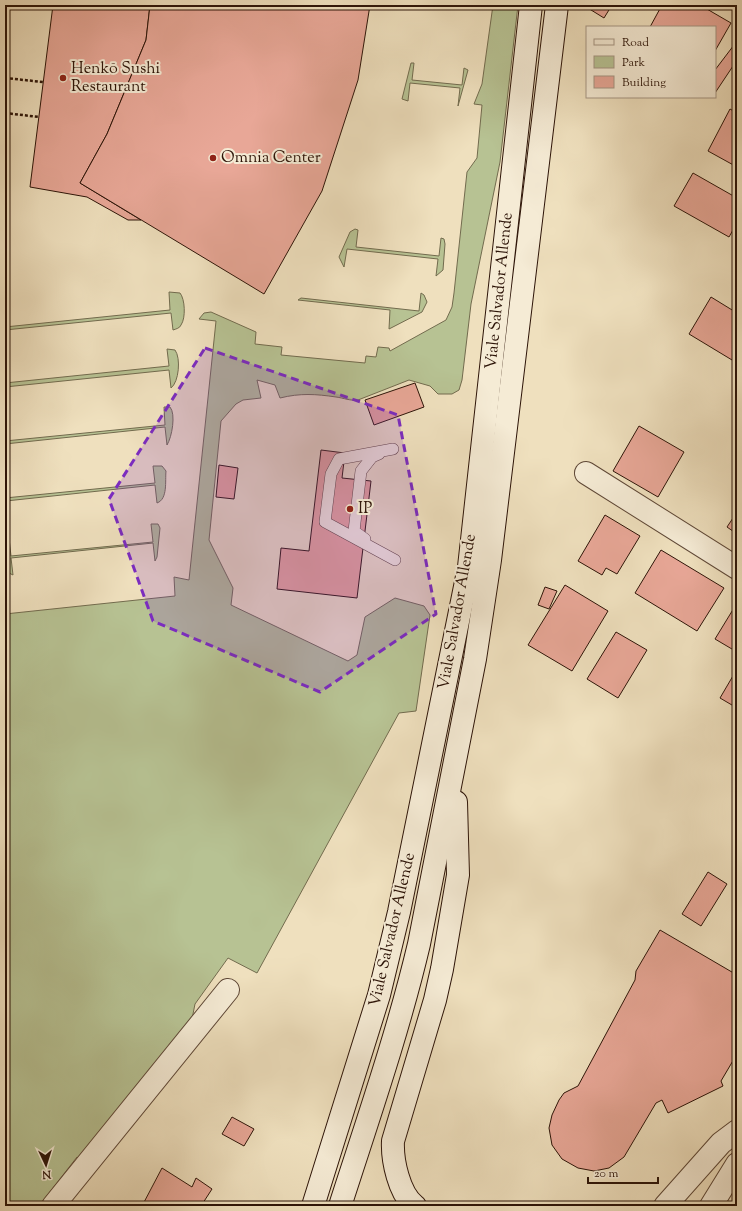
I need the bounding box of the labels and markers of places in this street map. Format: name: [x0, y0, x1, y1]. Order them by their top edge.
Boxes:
place label: Henkō Sushi Restaurant: [71, 58, 161, 99]
marker: Henkō Sushi Restaurant: [58, 73, 68, 83]
place label: Omnia Center: [221, 147, 321, 170]
marker: Omnia Center: [208, 153, 218, 163]
place label: IP: [358, 498, 372, 521]
marker: IP: [345, 504, 355, 514]

